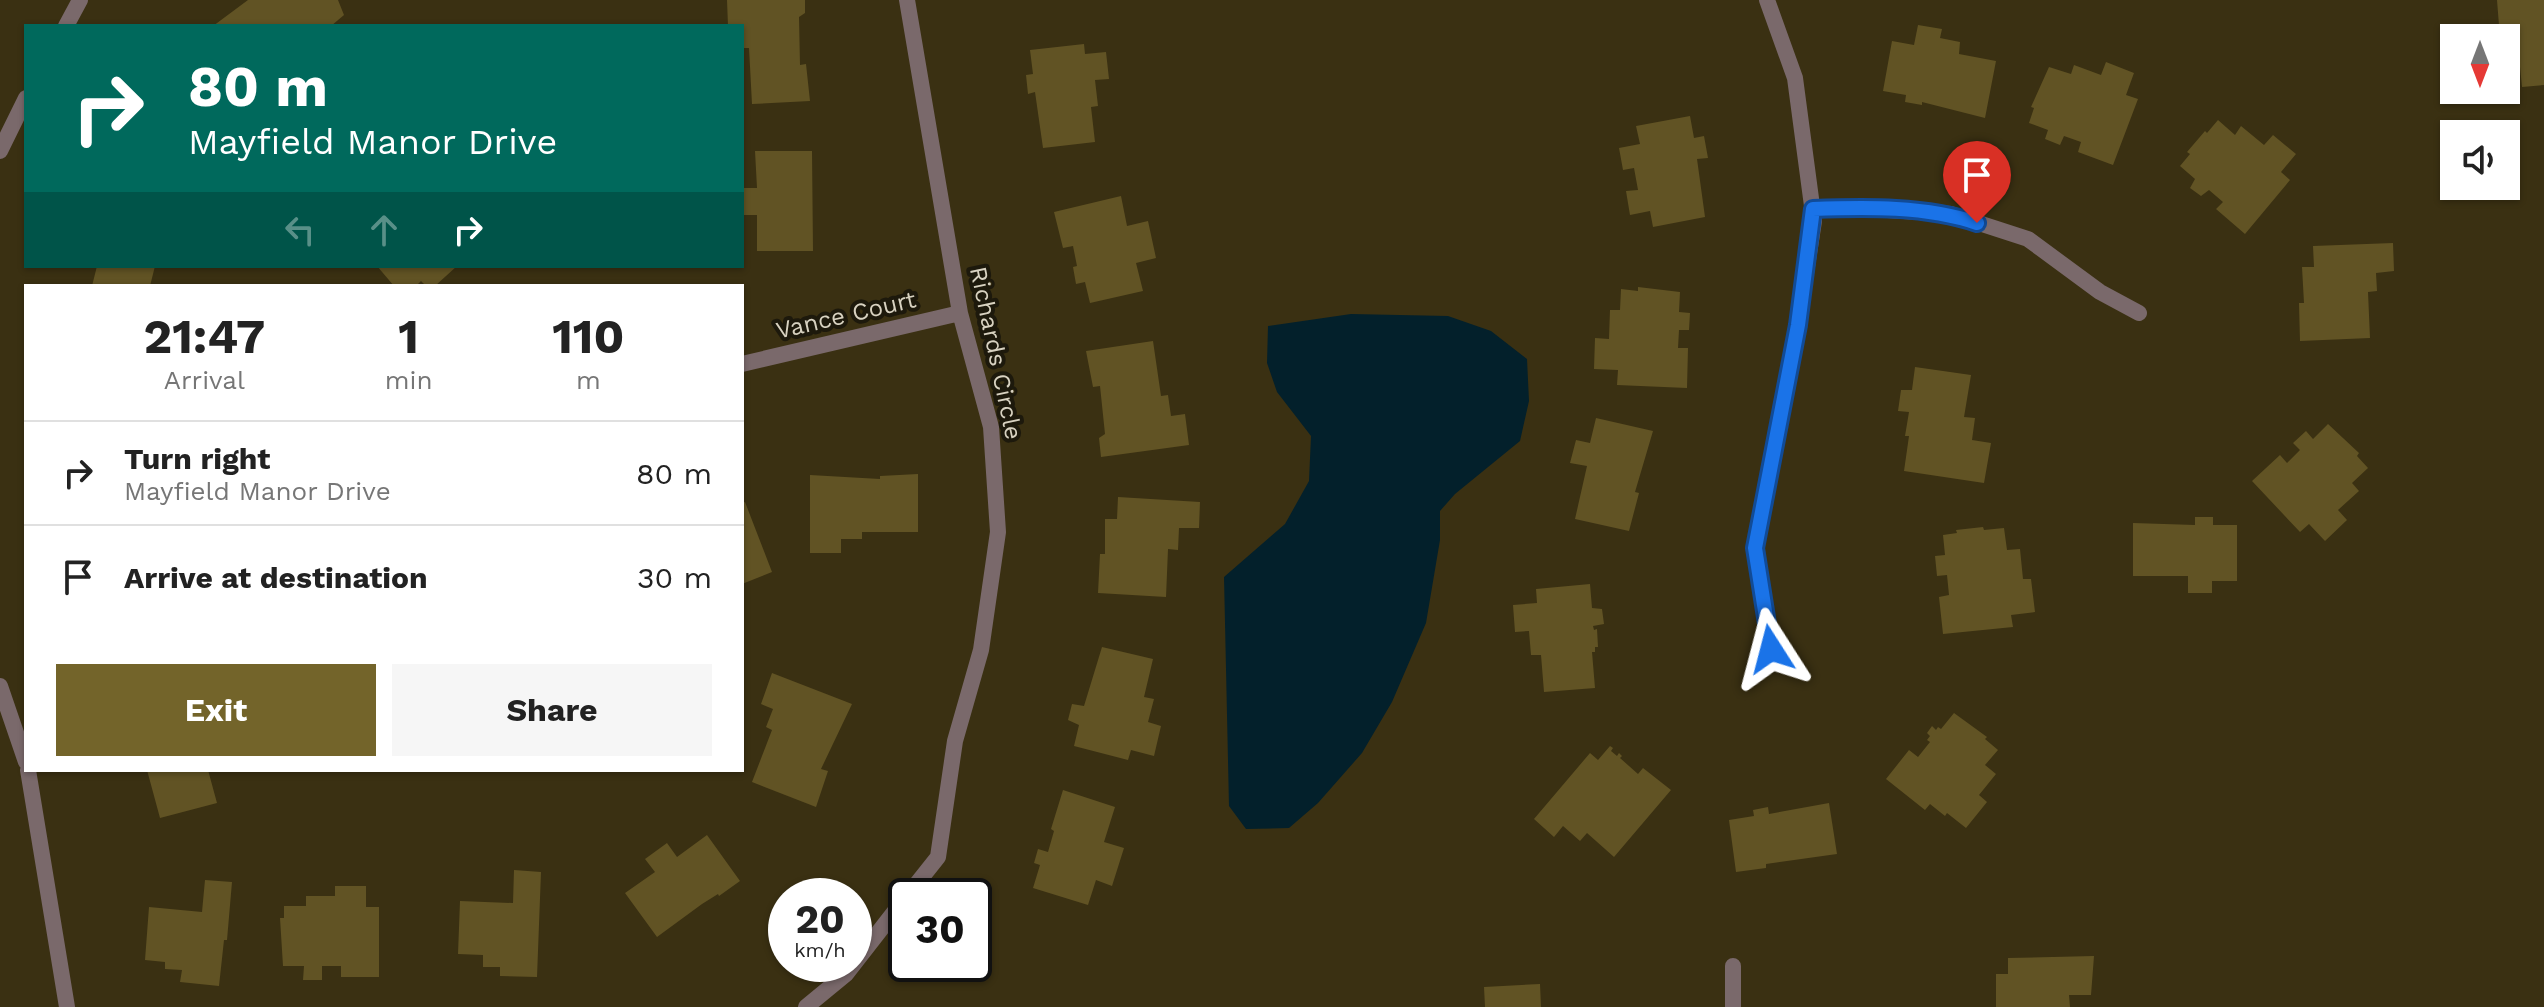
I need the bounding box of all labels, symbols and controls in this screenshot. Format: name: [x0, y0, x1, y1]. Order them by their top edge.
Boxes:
north arrow: [2440, 24, 2520, 104]
map controls: [2440, 24, 2520, 200]
text: 80 m: [188, 54, 328, 120]
icon: right: [56, 56, 160, 160]
button: sound: [2440, 120, 2520, 200]
text: Mayfield Manor Drive: [188, 121, 557, 163]
pin: [1943, 141, 2011, 223]
icon: arrive: [1955, 153, 1999, 197]
icon: left: [278, 208, 322, 252]
icon: ahead: [362, 208, 406, 252]
icon: right: [446, 208, 490, 252]
street label: Richards Circle: [964, 264, 1028, 442]
street label: Vance Court: [773, 285, 919, 345]
text: 21:47: [144, 308, 265, 365]
text: 1: [398, 308, 419, 365]
text: 110: [552, 308, 624, 365]
text: Arrival: [164, 365, 245, 395]
text: min: [385, 365, 433, 395]
text: m: [576, 365, 601, 395]
text: Turn right: [124, 441, 270, 476]
icon: right: [56, 451, 100, 495]
text: 80 m: [636, 456, 712, 491]
text: Mayfield Manor Drive: [124, 476, 391, 506]
icon: arrive: [56, 555, 100, 599]
text: Arrive at destination: [124, 560, 428, 595]
text: 30 m: [637, 560, 712, 595]
position arrow: [1729, 607, 1813, 691]
button: Exit: [56, 664, 376, 756]
button: Share: [392, 664, 712, 756]
speed limit sign: 30: [888, 878, 992, 982]
text: 20: [795, 896, 845, 943]
text: km/h: [794, 938, 846, 962]

